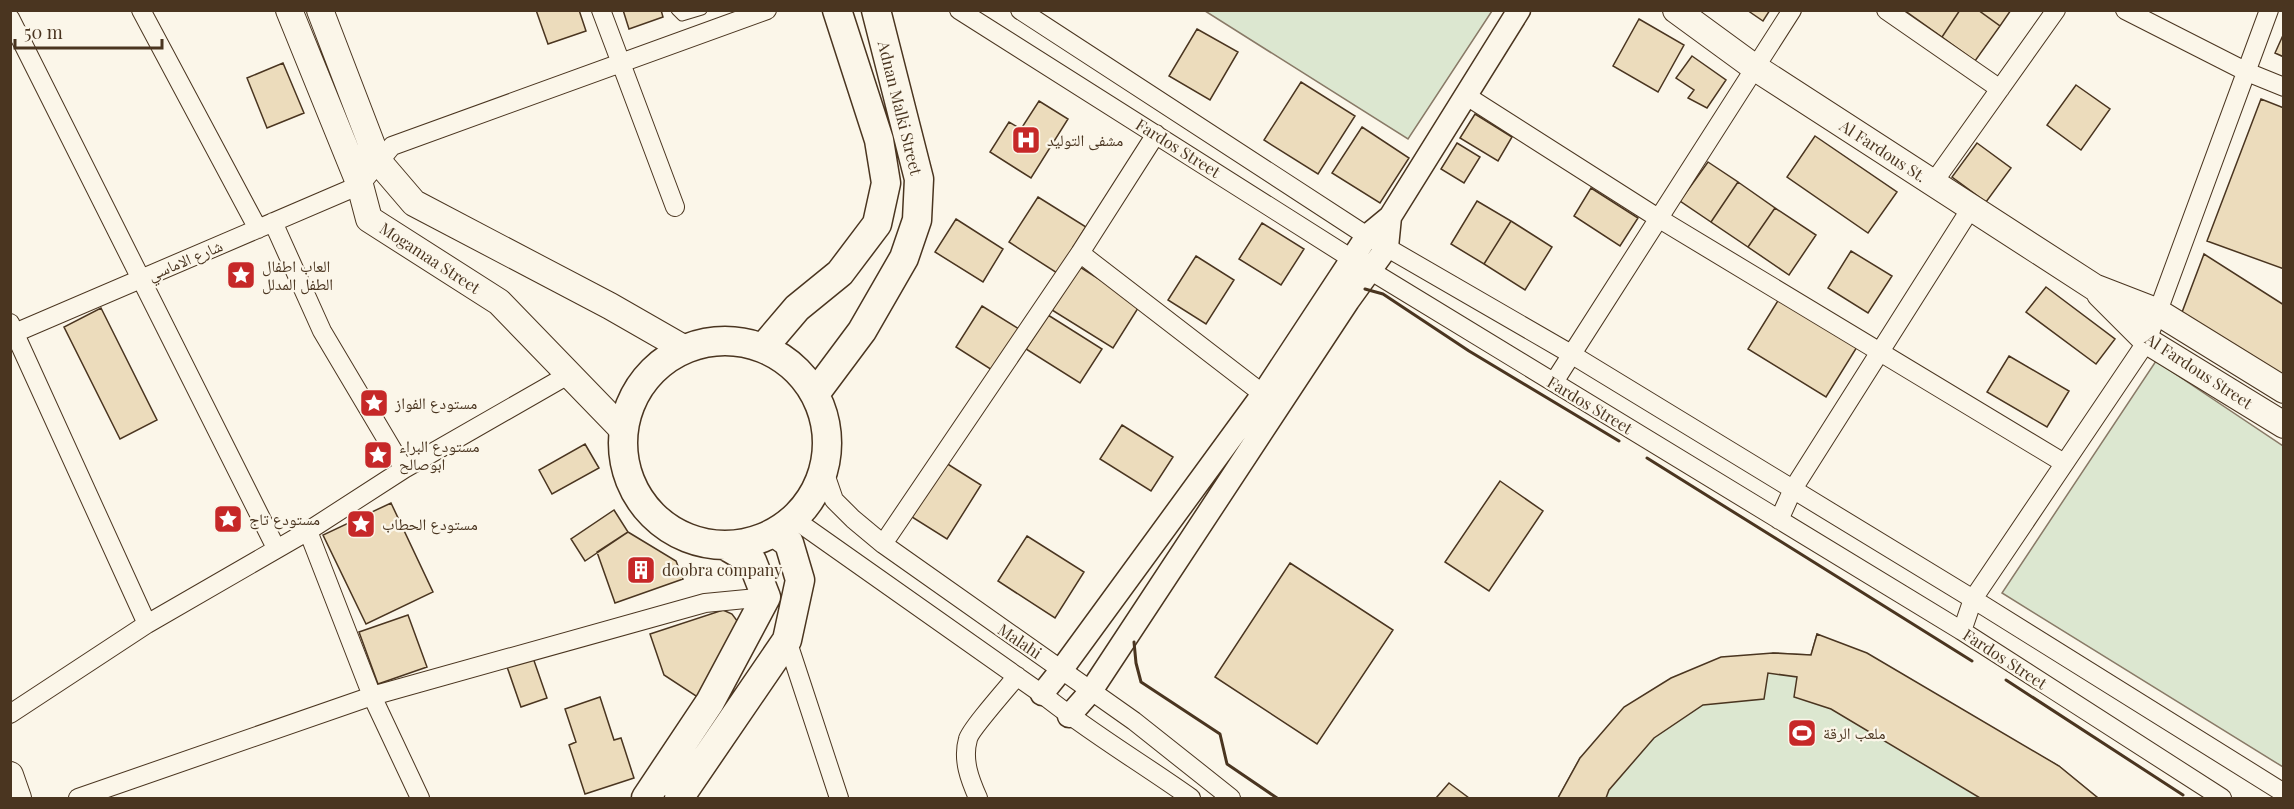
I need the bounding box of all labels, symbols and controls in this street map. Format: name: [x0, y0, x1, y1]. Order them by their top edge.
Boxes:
scale bar: [15, 12, 162, 50]
text: 50 m: [24, 20, 63, 44]
street label: Adnan Malki Street: [873, 38, 927, 177]
street label: Fardos Street: [1132, 113, 1225, 182]
street label: Al Fardous St.: [1835, 114, 1931, 186]
hospital icon: مشفى التوليد: [1010, 124, 1042, 156]
place label: مشفى التوليد: [1047, 129, 1123, 151]
street label: Mogamaa Street: [376, 217, 485, 298]
street label: شارع الاماسي: [144, 234, 227, 288]
place label: العاب اطفال الطفل المدلل: [262, 255, 333, 295]
place icon: العاب اطفال الطفل المدلل: [225, 259, 257, 291]
street label: Al Fardous Street: [2141, 328, 2257, 413]
street label: Fardos Street: [1544, 371, 1637, 438]
place icon: مستودع الفواز: [358, 387, 390, 419]
place label: مستودع الفواز: [394, 392, 477, 414]
place label: مستودع البراء ابوصالح: [399, 435, 480, 475]
place icon: مستودع البراء ابوصالح: [362, 439, 394, 471]
place icon: مستودع تاج: [212, 503, 244, 535]
place label: مستودع تاج: [249, 508, 320, 530]
place icon: مستودع الحطاب: [345, 508, 377, 540]
place label: مستودع الحطاب: [382, 513, 478, 535]
building icon: doobra company: [625, 554, 657, 586]
place label: doobra company: [662, 559, 782, 580]
street label: Malahi: [994, 618, 1046, 663]
street label: Fardos Street: [1959, 624, 2051, 694]
sports icon: ملعب الرقة: [1786, 717, 1818, 749]
place label: ملعب الرقة: [1823, 722, 1886, 743]

